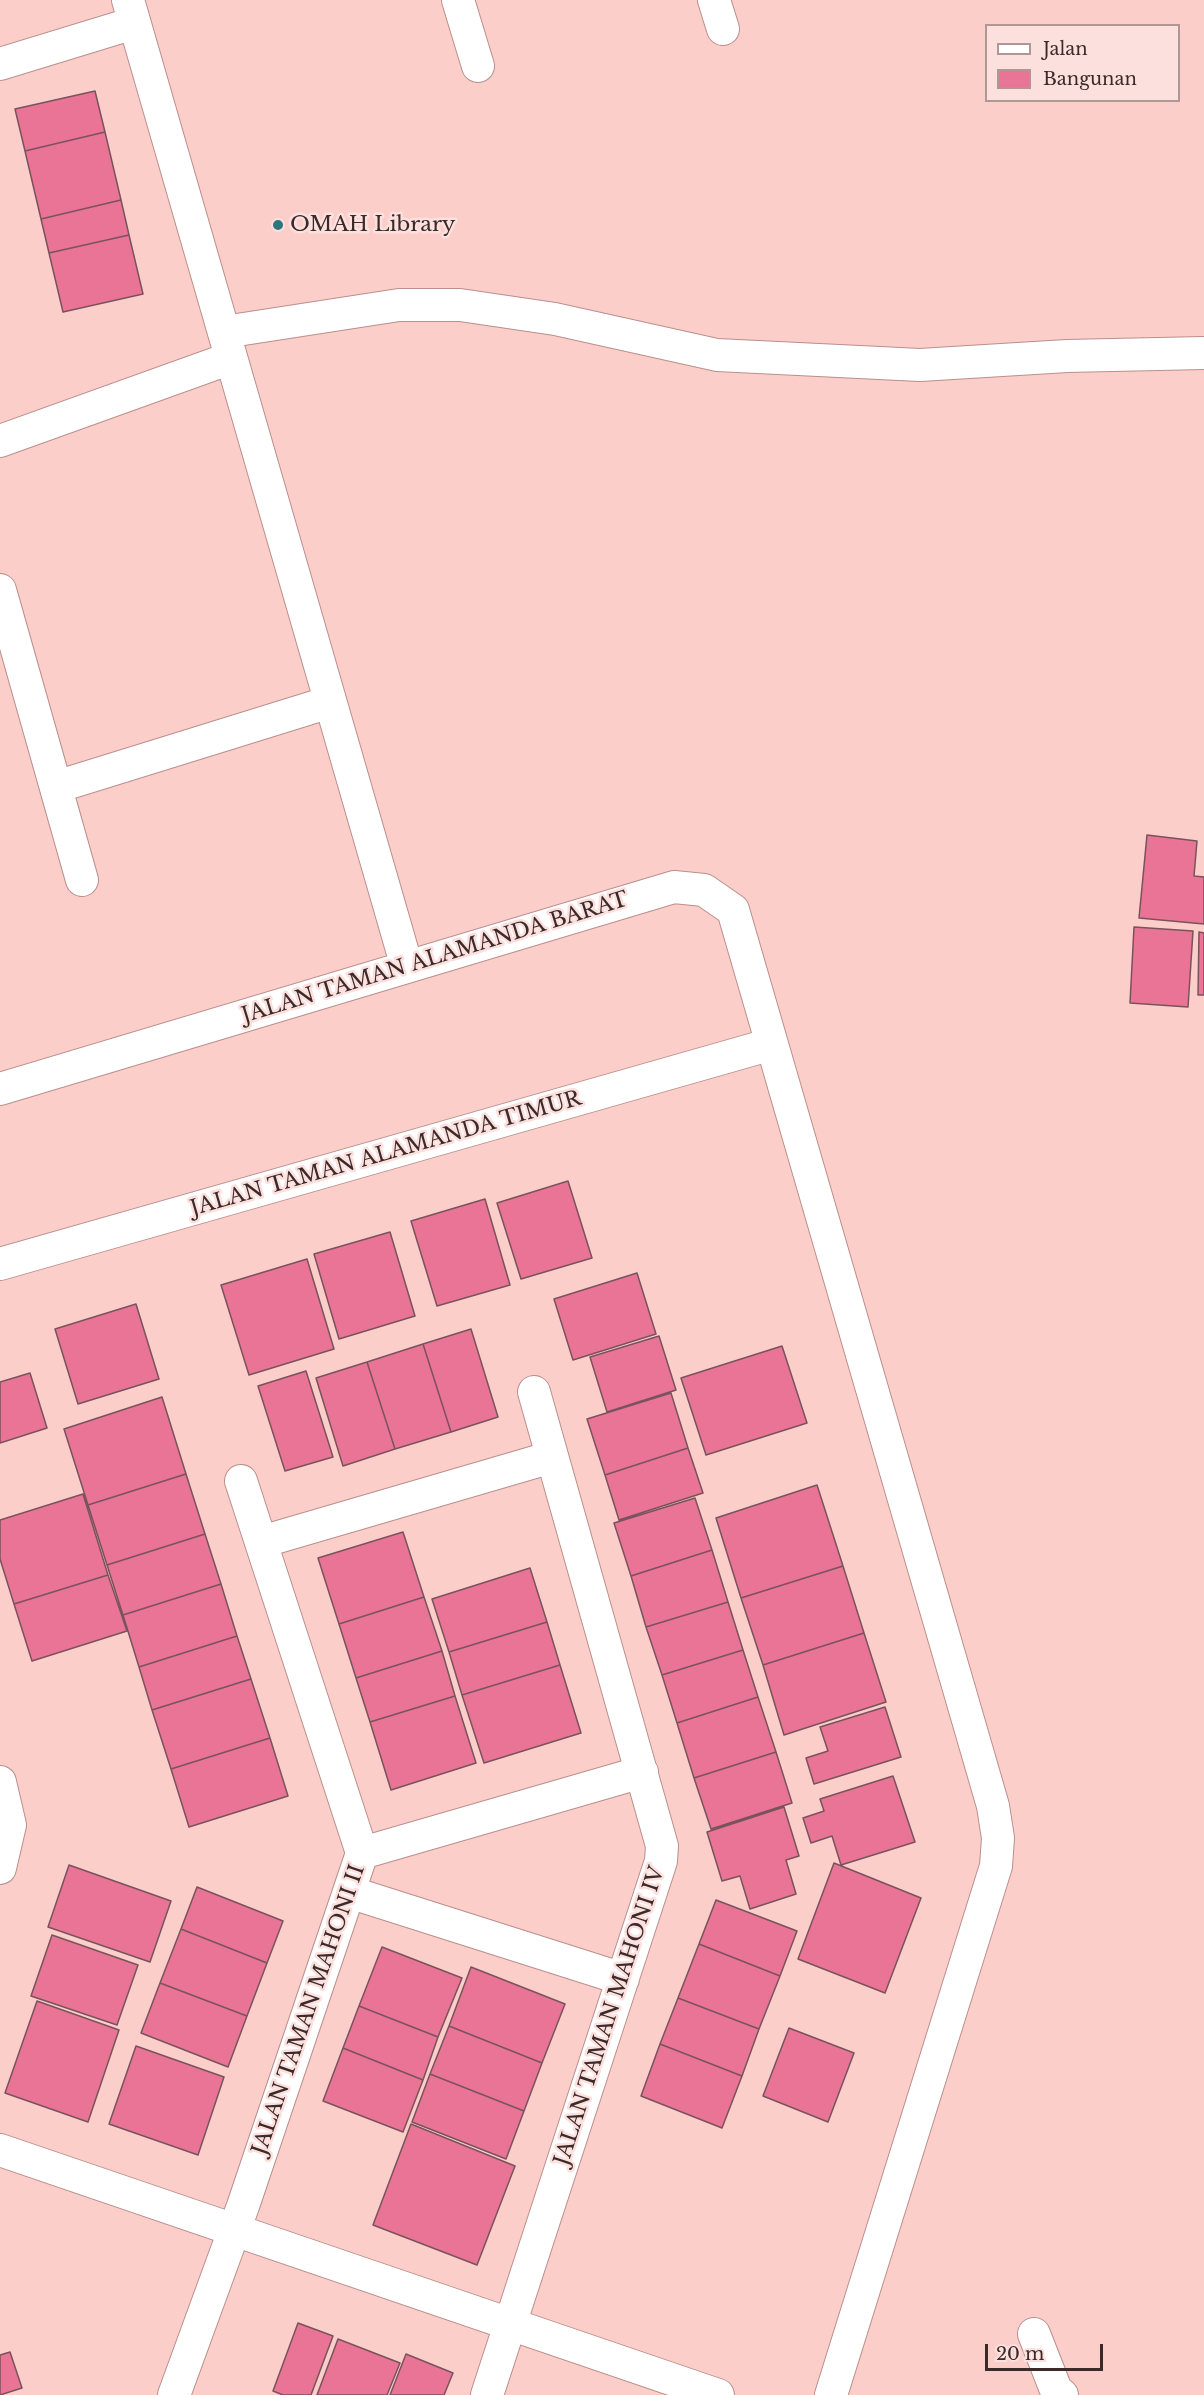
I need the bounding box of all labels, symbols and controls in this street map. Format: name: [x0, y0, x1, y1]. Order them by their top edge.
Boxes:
legend: [985, 24, 1180, 102]
text: Jalan: [1043, 38, 1088, 60]
text: Bangunan: [1043, 68, 1137, 90]
place label: OMAH Library: [290, 212, 455, 238]
marker: OMAH Library: [271, 218, 285, 232]
street label: JALAN TAMAN ALAMANDA BARAT: [239, 887, 631, 1029]
street label: JALAN TAMAN ALAMANDA TIMUR: [188, 1086, 584, 1222]
street label: JALAN TAMAN MAHONI II: [247, 1862, 371, 2158]
street label: JALAN TAMAN MAHONI IV: [550, 1863, 670, 2169]
scale bar: [988, 2332, 1106, 2370]
text: 20 m: [996, 2343, 1044, 2365]

